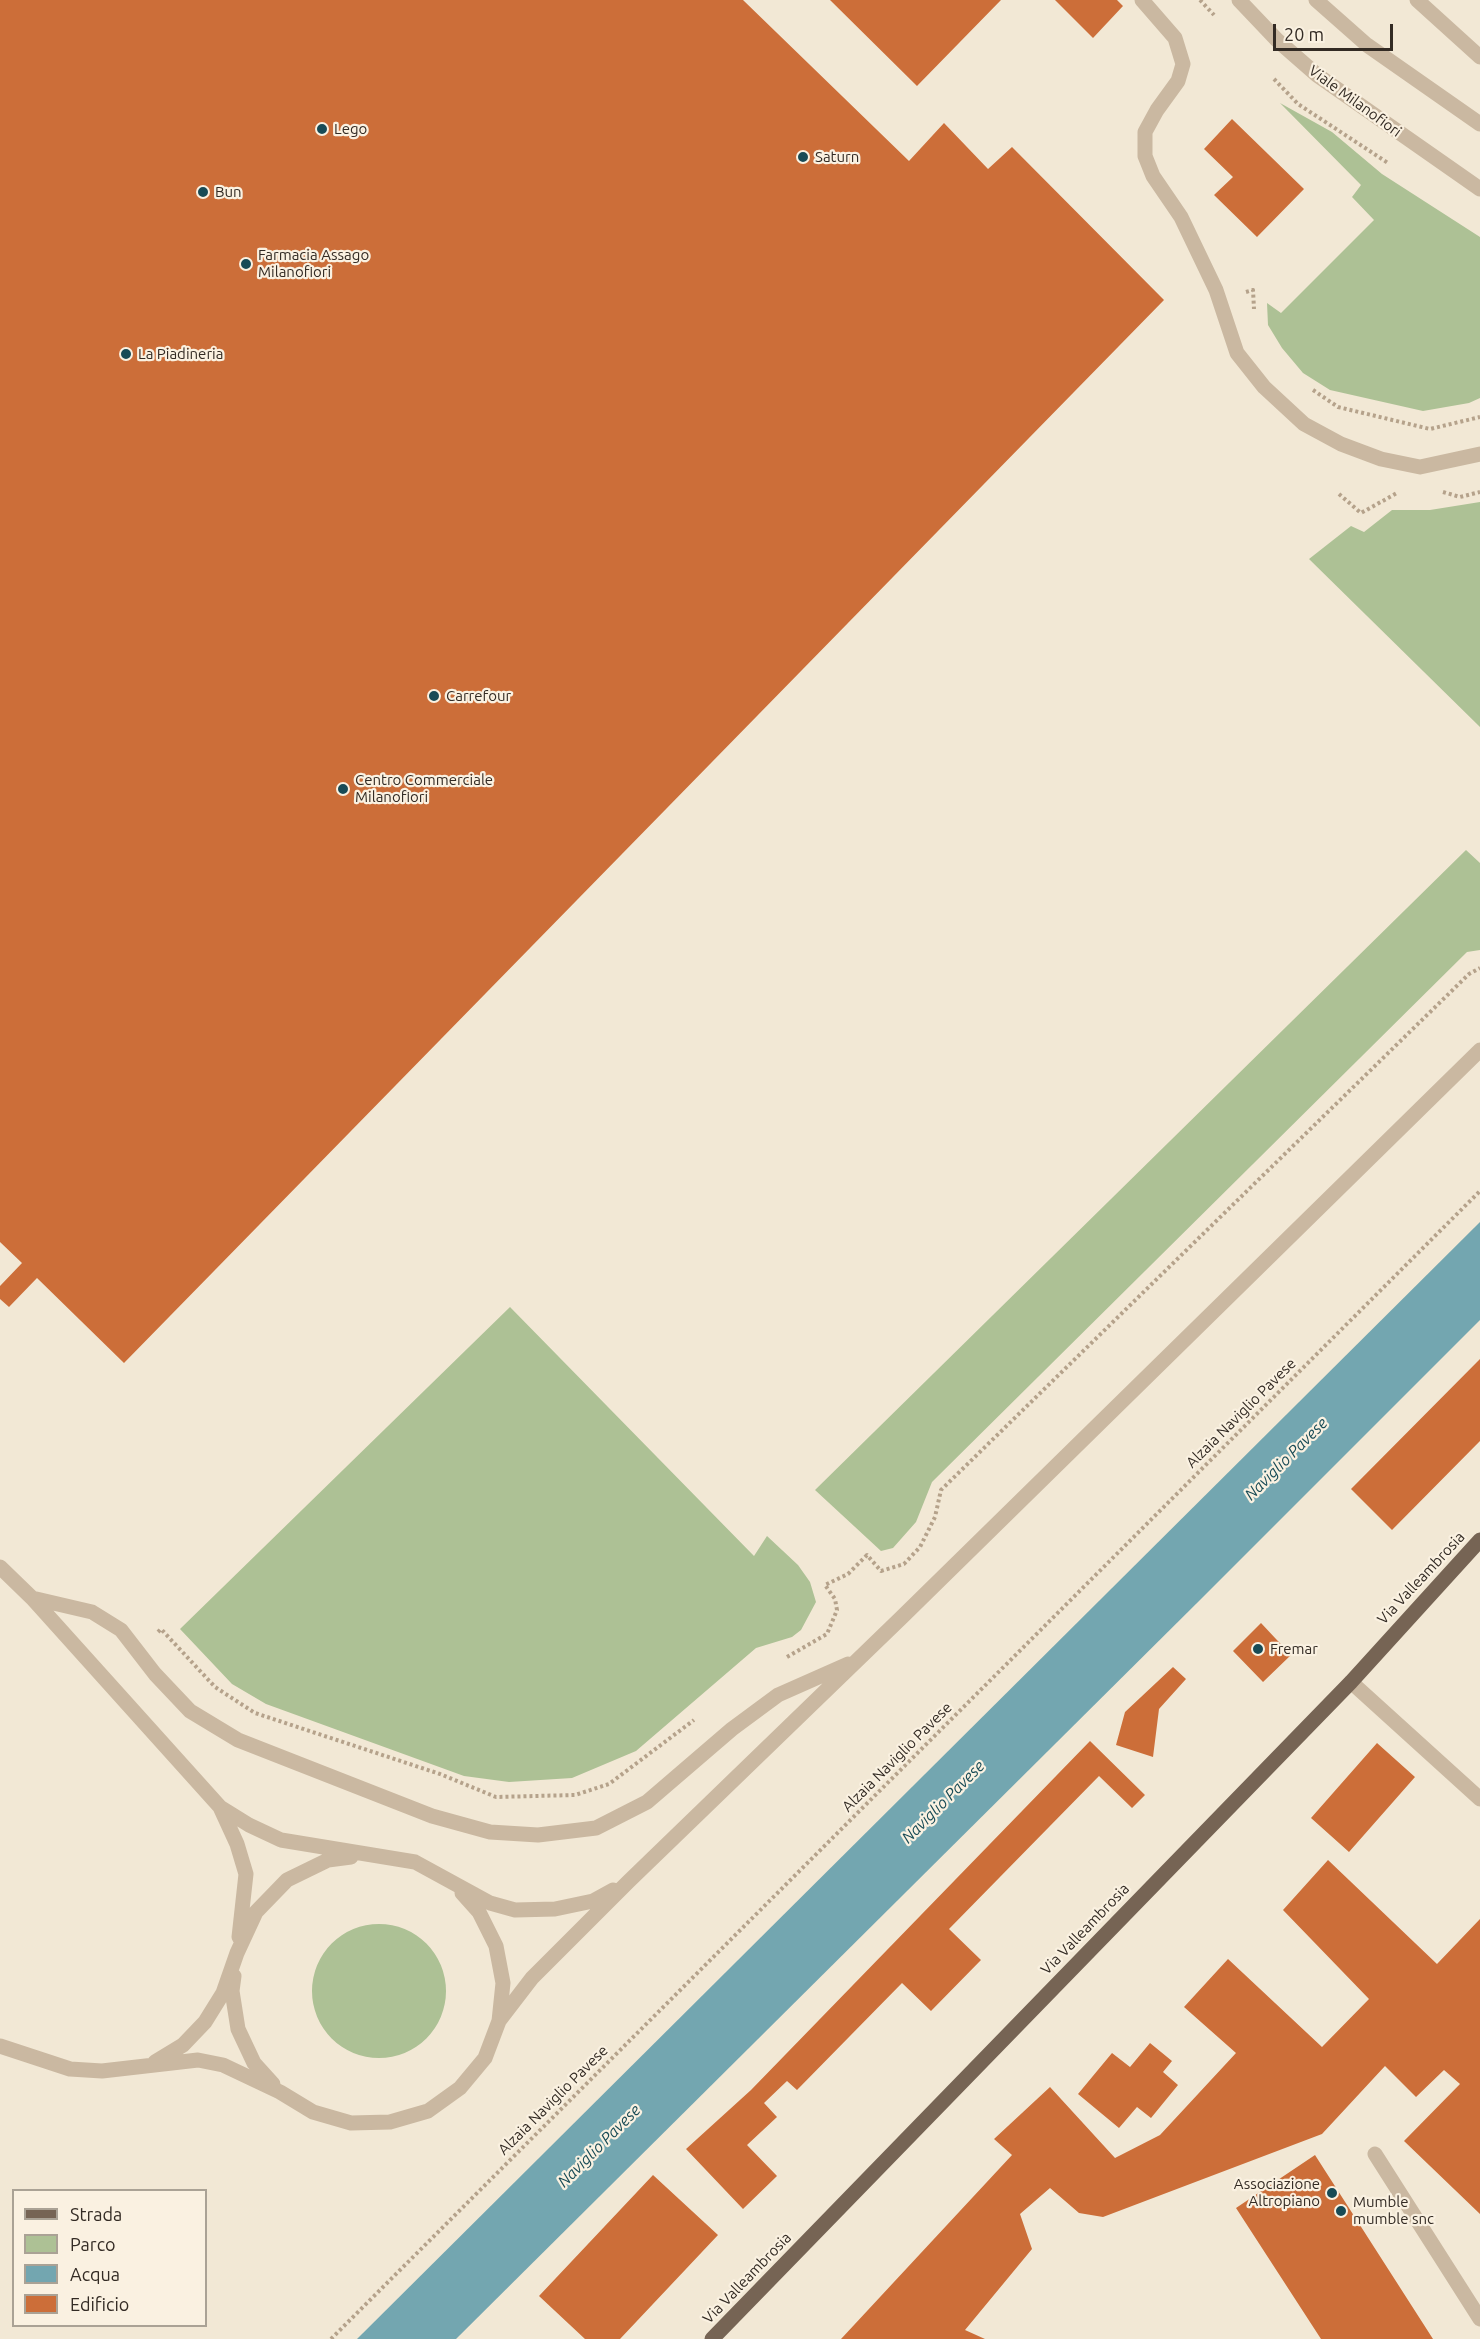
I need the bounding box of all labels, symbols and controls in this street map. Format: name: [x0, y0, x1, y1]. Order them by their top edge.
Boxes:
scale bar: [1276, 12, 1396, 50]
text: 20 m: [1284, 24, 1324, 44]
street label: Viale Milanofiori: [1305, 61, 1405, 141]
place label: Lego: [334, 120, 367, 138]
marker: Lego: [315, 122, 329, 136]
place label: Saturn: [815, 148, 859, 166]
marker: Saturn: [796, 150, 810, 164]
place label: Bun: [215, 183, 242, 201]
marker: Bun: [196, 185, 210, 199]
place label: Farmacia Assago Milanofiori: [258, 246, 369, 281]
marker: Farmacia Assago Milanofiori: [239, 257, 253, 271]
place label: La Piadineria: [138, 345, 223, 363]
marker: La Piadineria: [119, 347, 133, 361]
place label: Carrefour: [446, 687, 511, 705]
marker: Carrefour: [427, 689, 441, 703]
place label: Centro Commerciale Milanofiori: [355, 771, 493, 806]
marker: Centro Commerciale Milanofiori: [336, 782, 350, 796]
street label: Alzaia Naviglio Pavese: [1182, 1354, 1300, 1472]
water label: Naviglio Pavese: [1241, 1414, 1331, 1504]
street label: Via Valleambrosia: [1374, 1528, 1468, 1628]
place label: Fremar: [1270, 1640, 1318, 1658]
marker: Fremar: [1251, 1642, 1265, 1656]
street label: Alzaia Naviglio Pavese: [838, 1698, 956, 1816]
water label: Naviglio Pavese: [898, 1757, 988, 1847]
street label: Via Valleambrosia: [1037, 1880, 1133, 1978]
street label: Alzaia Naviglio Pavese: [494, 2041, 612, 2159]
water label: Naviglio Pavese: [554, 2101, 644, 2191]
place label: Associazione Altropiano: [1234, 2175, 1320, 2210]
marker: Associazione Altropiano: [1325, 2186, 1339, 2200]
legend: [12, 2189, 207, 2327]
place label: Mumble mumble snc: [1353, 2193, 1434, 2228]
text: Strada: [70, 2204, 122, 2224]
marker: Mumble mumble snc: [1334, 2204, 1348, 2218]
street label: Via Valleambrosia: [699, 2229, 795, 2327]
text: Parco: [70, 2234, 116, 2254]
text: Acqua: [70, 2264, 120, 2284]
text: Edificio: [70, 2294, 129, 2314]

